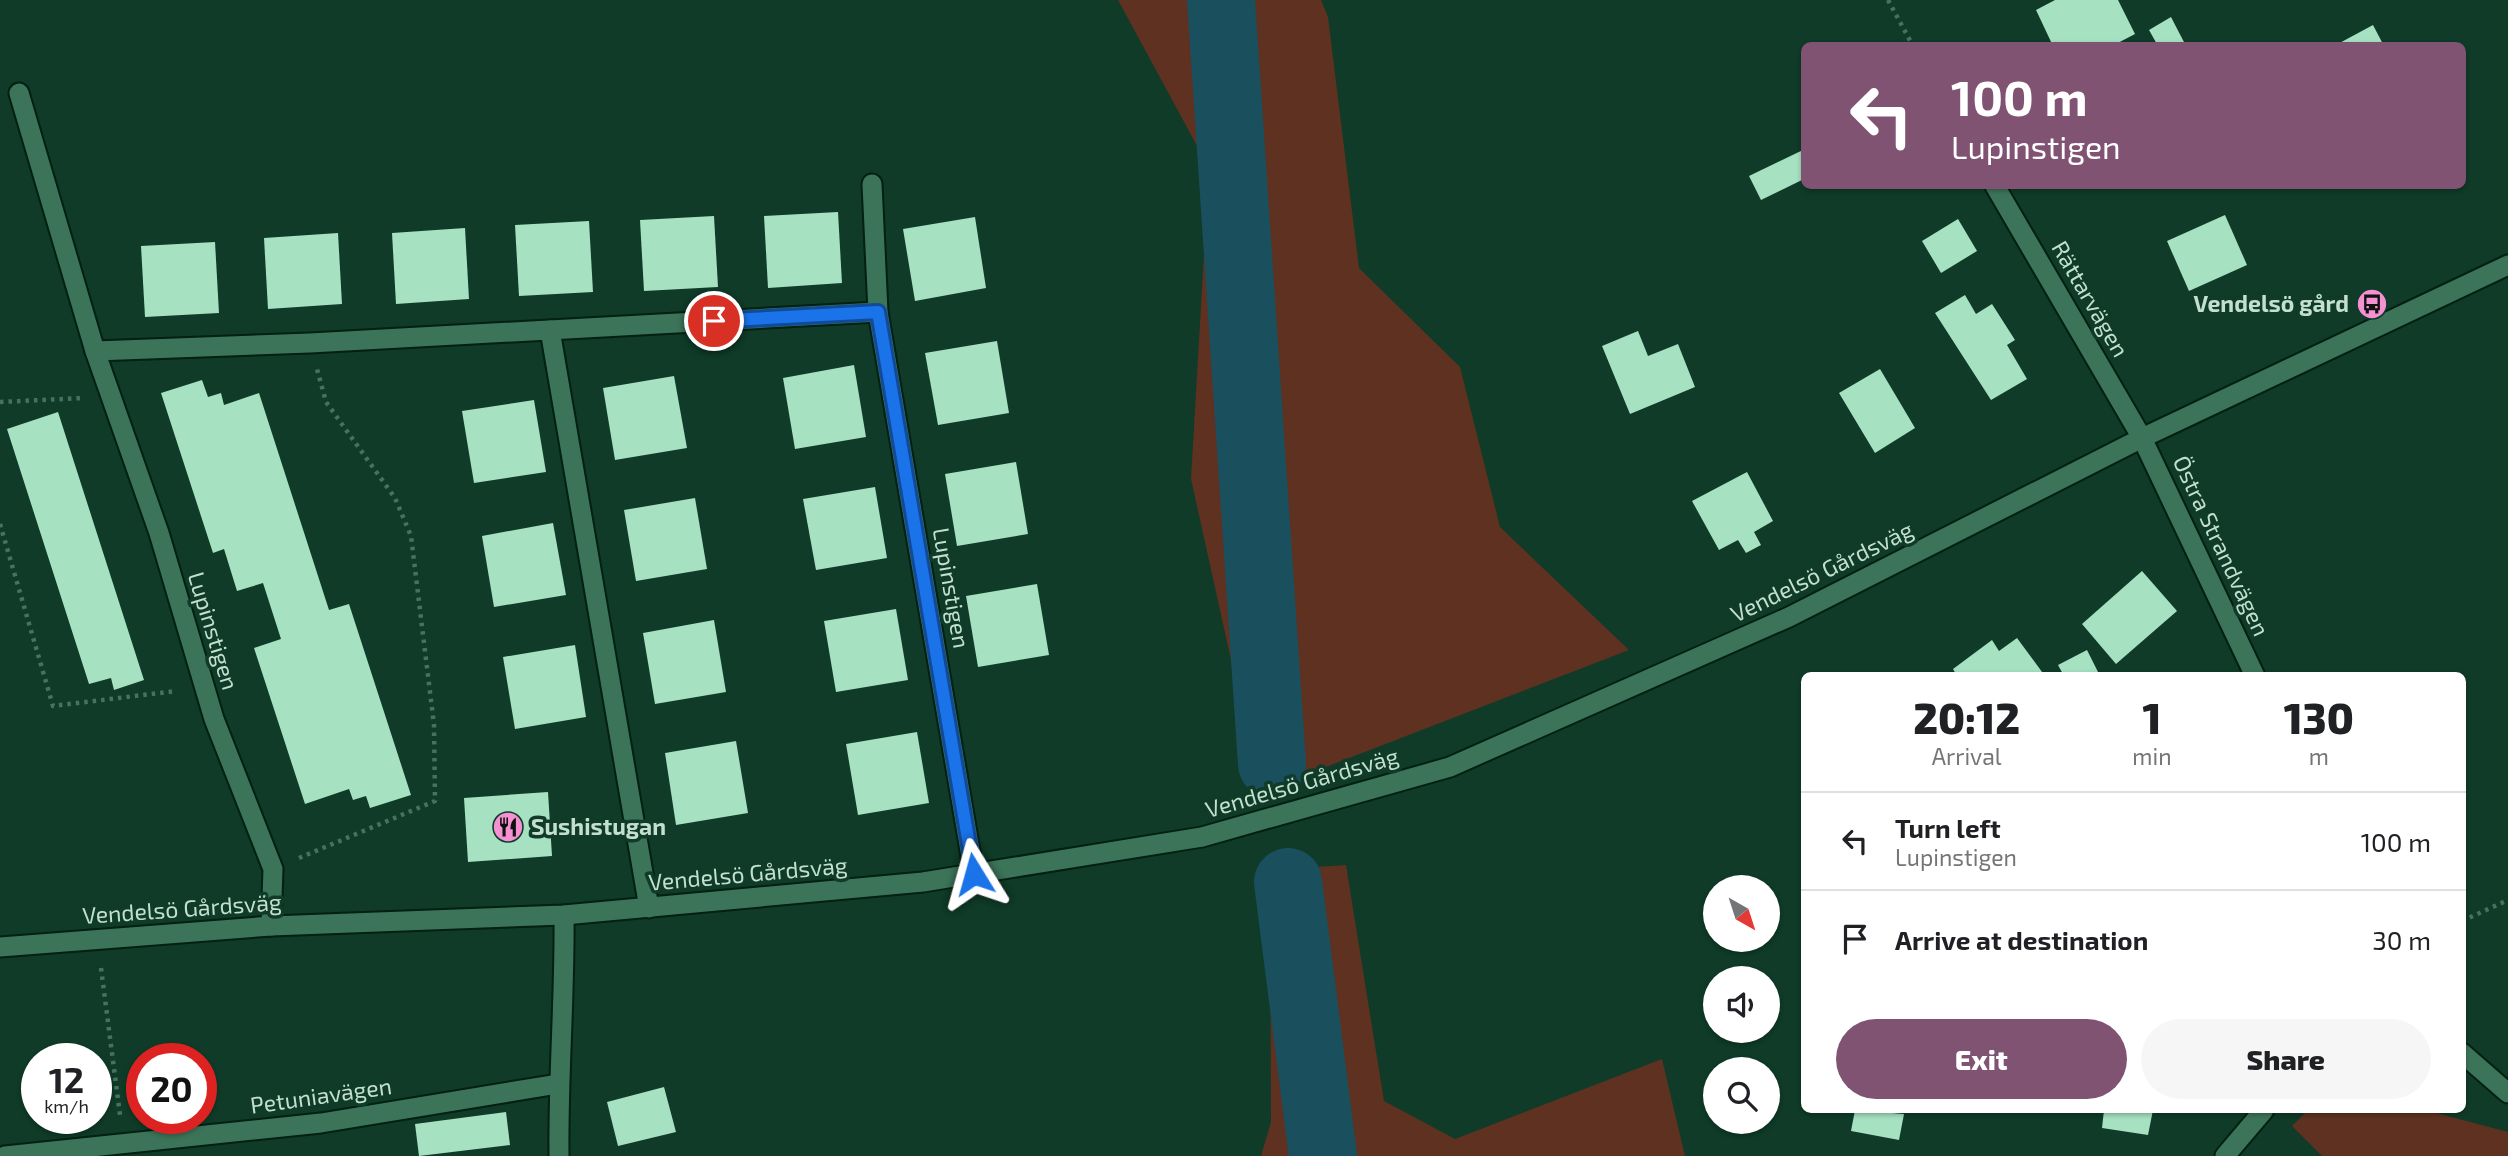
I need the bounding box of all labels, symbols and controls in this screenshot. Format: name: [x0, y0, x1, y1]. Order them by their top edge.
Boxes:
text: 100 m: [1951, 67, 2088, 126]
icon: left: [1836, 70, 1927, 161]
text: Lupinstigen: [1951, 127, 2121, 165]
street label: Rättarvägen: [2046, 235, 2135, 362]
bus stop icon: Vendelsö gård: [2355, 287, 2389, 321]
place label: Vendelsö gård: [2194, 289, 2349, 317]
pin: [684, 291, 744, 351]
icon: arrive: [695, 302, 733, 340]
street label: Östra Strandvägen: [2168, 451, 2276, 640]
street label: Vendelsö Gårdsväg: [1726, 515, 1917, 627]
street label: Lupinstigen: [928, 525, 976, 650]
street label: Lupinstigen: [183, 568, 245, 693]
text: 20:12: [1913, 692, 2020, 742]
text: 1: [2142, 692, 2161, 742]
text: 130: [2284, 692, 2354, 742]
street label: Vendelsö Gårdsväg: [1202, 741, 1402, 823]
text: Arrival: [1932, 742, 2002, 770]
text: min: [2132, 742, 2172, 770]
text: m: [2309, 742, 2329, 770]
restaurant icon: Sushistugan: [491, 810, 525, 844]
place label: Sushistugan: [531, 812, 666, 840]
text: Turn left: [1895, 812, 2001, 843]
icon: left: [1836, 822, 1874, 860]
text: 100 m: [2361, 826, 2431, 857]
position arrow: [937, 837, 1011, 911]
text: Lupinstigen: [1895, 843, 2017, 871]
street label: Vendelsö Gårdsväg: [647, 850, 849, 896]
north arrow: [1703, 875, 1780, 952]
map controls: [1703, 875, 1780, 1134]
street label: Vendelsö Gårdsväg: [81, 887, 283, 929]
icon: arrive: [1836, 920, 1874, 958]
text: Arrive at destination: [1895, 924, 2148, 955]
text: 30 m: [2372, 924, 2431, 955]
button: sound: [1703, 966, 1780, 1043]
button: Exit: [1836, 1019, 2127, 1099]
button: Share: [2141, 1019, 2431, 1099]
speed limit sign: 20: [126, 1043, 217, 1134]
button: search: [1703, 1057, 1780, 1134]
text: 12: [49, 1058, 84, 1100]
street label: Petuniavägen: [248, 1071, 393, 1119]
text: km/h: [44, 1095, 89, 1117]

